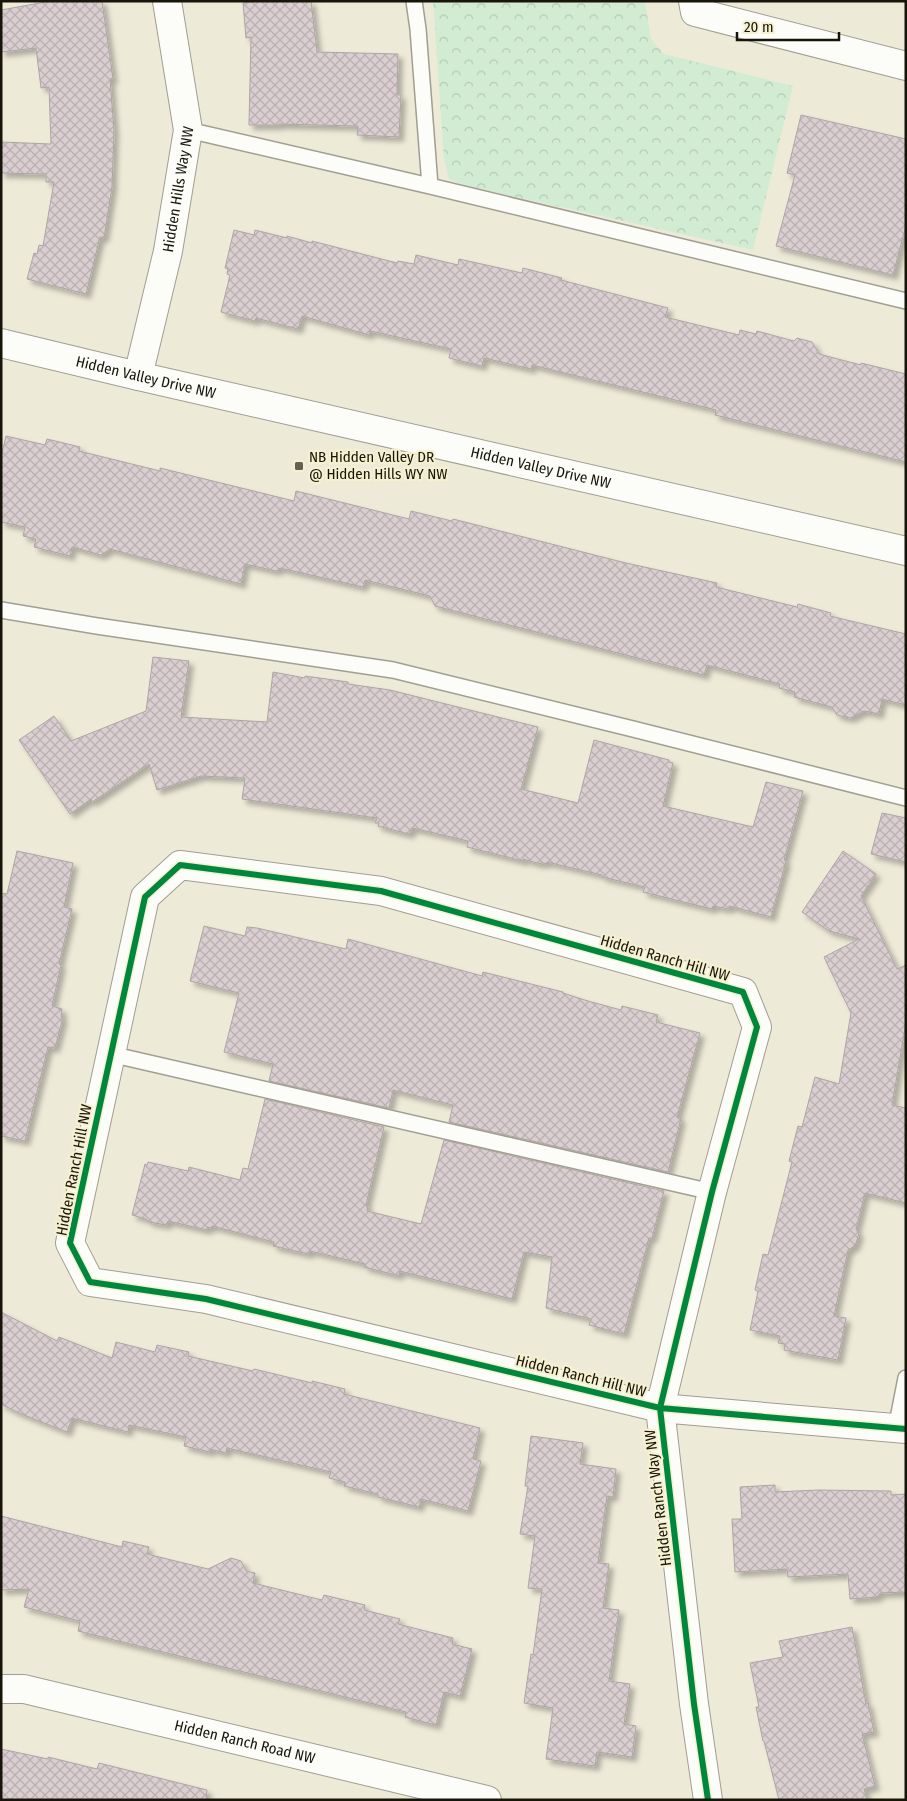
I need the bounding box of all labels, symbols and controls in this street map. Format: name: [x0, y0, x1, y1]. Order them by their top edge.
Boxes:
scale bar: [737, 10, 840, 42]
text: 20 m: [744, 18, 774, 36]
street label: Hidden Hills Way NW: [159, 125, 197, 254]
street label: Hidden Valley Drive NW: [74, 352, 218, 402]
street label: Hidden Valley Drive NW: [469, 443, 613, 492]
place label: NB Hidden Valley DR @ Hidden Hills WY NW: [309, 448, 447, 483]
marker: NB Hidden Valley DR @ Hidden Hills WY NW: [293, 460, 305, 472]
street label: Hidden Ranch Hill NW: [598, 931, 732, 985]
street label: Hidden Ranch Hill NW: [52, 1103, 96, 1237]
street label: Hidden Ranch Hill NW: [514, 1351, 648, 1401]
street label: Hidden Ranch Way NW: [641, 1429, 675, 1567]
street label: Hidden Ranch Road NW: [173, 1716, 317, 1767]

